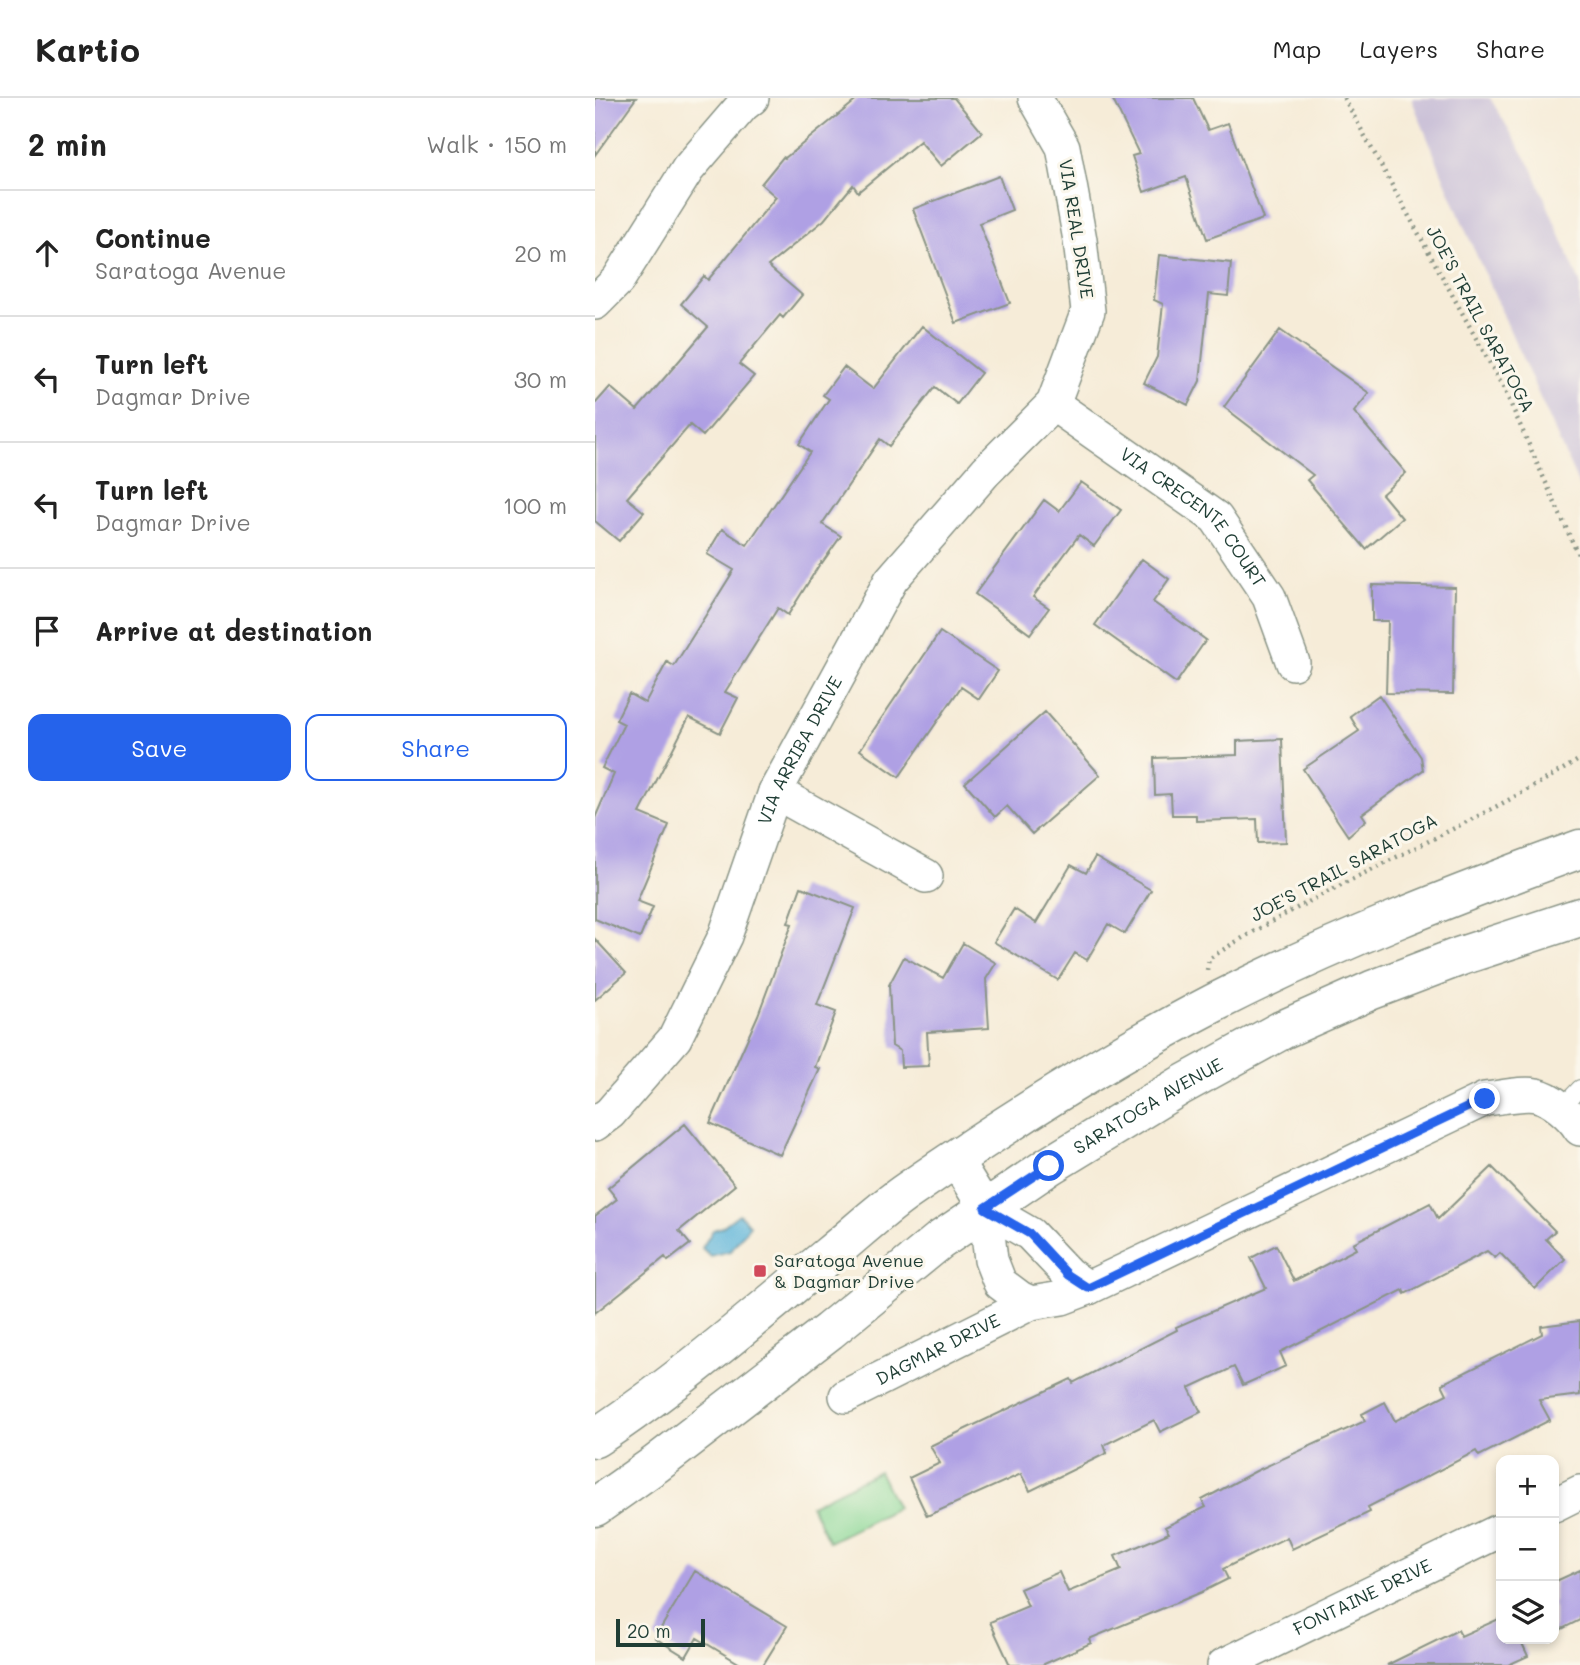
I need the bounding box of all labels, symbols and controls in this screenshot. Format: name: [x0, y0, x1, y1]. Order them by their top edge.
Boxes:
text: Kartio: [35, 27, 140, 70]
text: Map: [1273, 33, 1321, 64]
text: Layers: [1359, 33, 1438, 64]
text: Share: [1476, 33, 1545, 64]
text: 2 min: [28, 124, 107, 164]
text: Walk · 150 m: [426, 129, 567, 159]
street label: VIA REAL DRIVE: [1054, 157, 1100, 300]
text: Continue: [95, 221, 211, 255]
street label: JOE'S TRAIL SARATOGA: [1421, 221, 1540, 416]
icon: ahead: [28, 234, 66, 272]
text: 20 m: [514, 238, 567, 268]
text: Saratoga Avenue: [95, 255, 287, 285]
text: Turn left: [95, 347, 208, 381]
icon: left: [28, 360, 66, 398]
text: 30 m: [514, 364, 567, 394]
text: Dagmar Drive: [95, 381, 251, 411]
street label: VIA CRECENTE COURT: [1116, 442, 1272, 591]
text: Turn left: [95, 473, 208, 507]
icon: left: [28, 486, 66, 524]
text: 100 m: [503, 490, 567, 520]
text: Dagmar Drive: [95, 507, 251, 537]
icon: arrive: [28, 612, 66, 650]
text: Arrive at destination: [95, 614, 372, 648]
street label: VIA ARRIBA DRIVE: [752, 671, 847, 828]
button: Save: [28, 714, 291, 781]
button: Share: [305, 714, 567, 781]
street label: JOE'S TRAIL SARATOGA: [1246, 808, 1441, 927]
street label: SARATOGA AVENUE: [1069, 1052, 1227, 1159]
route end: [1469, 1083, 1500, 1114]
route start: [1033, 1150, 1064, 1181]
place label: Saratoga Avenue & Dagmar Drive: [774, 1248, 924, 1293]
marker: Saratoga Avenue & Dagmar Drive: [752, 1263, 768, 1279]
street label: DAGMAR DRIVE: [871, 1308, 1004, 1390]
map controls: [1496, 1455, 1559, 1644]
button: +: [1496, 1455, 1559, 1518]
button: −: [1496, 1518, 1559, 1581]
street label: FONTAINE DRIVE: [1289, 1553, 1435, 1641]
button: layers: [1496, 1581, 1559, 1644]
scale bar: [616, 1616, 705, 1648]
text: 20 m: [627, 1618, 671, 1643]

